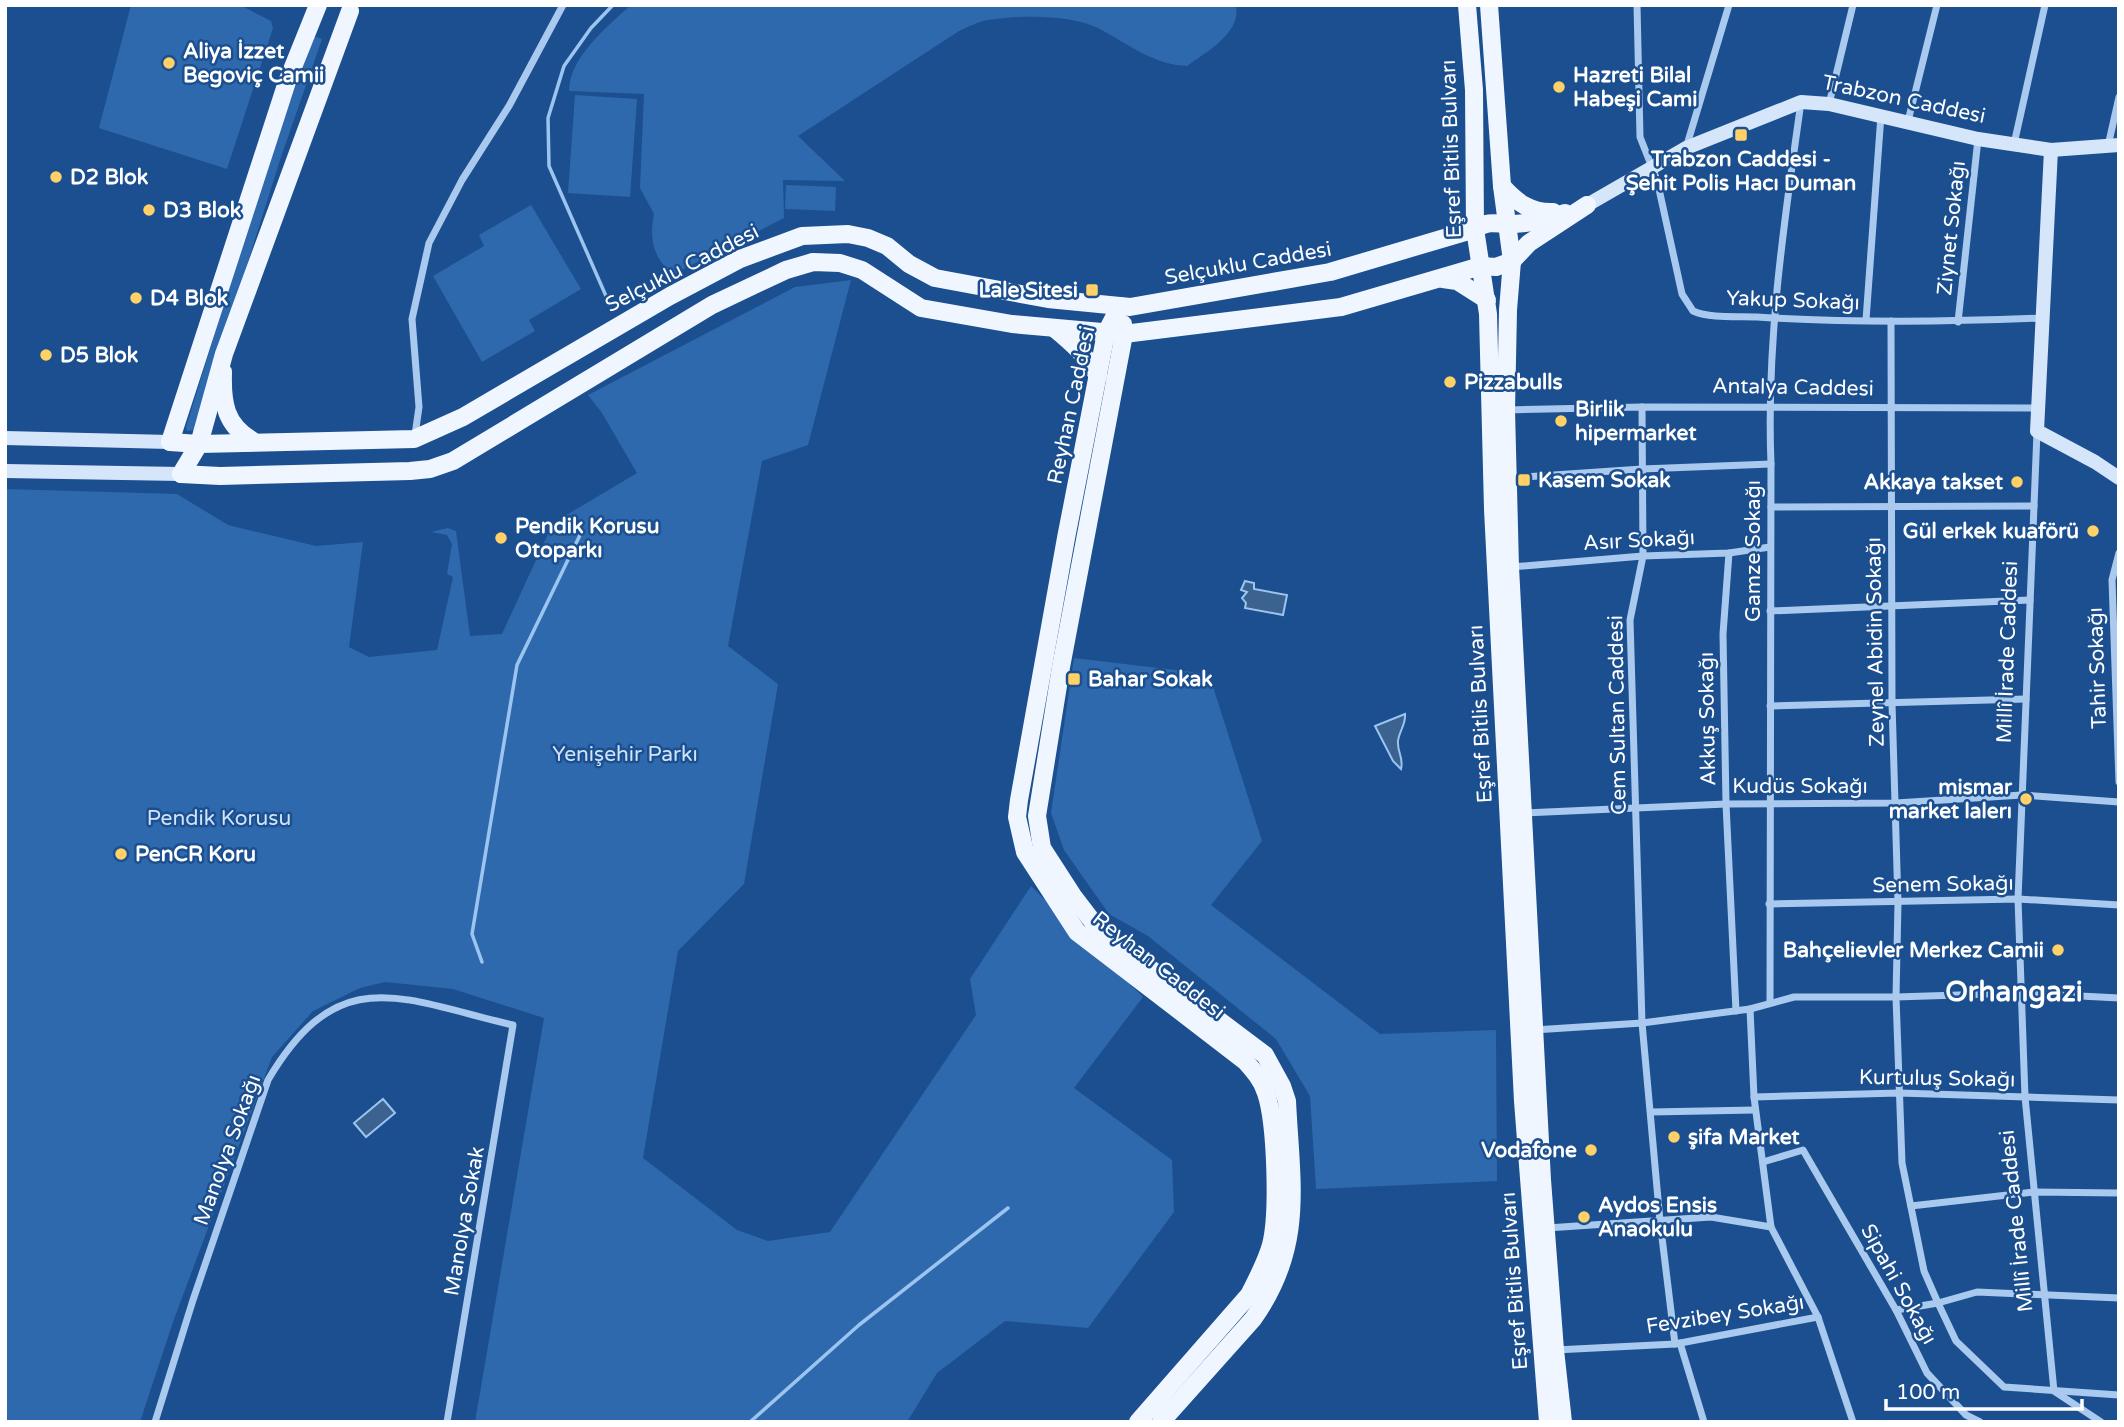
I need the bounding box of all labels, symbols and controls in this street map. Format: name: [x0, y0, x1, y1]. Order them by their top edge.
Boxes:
place label: Aliya İzzet Begoviç Camii: [183, 39, 324, 88]
marker: Aliya İzzet Begoviç Camii: [161, 55, 177, 71]
street label: Eşref Bitlis Bulvarı: [1436, 59, 1467, 239]
place label: Hazreti Bilal Habeşi Cami: [1573, 63, 1697, 112]
street label: Trabzon Caddesi: [1820, 70, 1988, 129]
marker: Hazreti Bilal Habeşi Cami: [1551, 79, 1567, 95]
marker: Trabzon Caddesi - Şehit Polis Hacı Duman: [1733, 127, 1749, 143]
place label: Trabzon Caddesi - Şehit Polis Hacı Duman: [1626, 147, 1856, 196]
street label: Ziynet Sokağı: [1932, 159, 1971, 297]
place label: D2 Blok: [70, 165, 149, 190]
marker: D2 Blok: [48, 169, 64, 185]
place label: D3 Blok: [163, 198, 242, 223]
marker: D3 Blok: [141, 202, 157, 218]
street label: Selçuklu Caddesi: [601, 219, 763, 318]
street label: Selçuklu Caddesi: [1163, 237, 1334, 290]
place label: Lale Sitesi: [978, 278, 1078, 303]
marker: Lale Sitesi: [1084, 282, 1100, 298]
place label: D4 Blok: [150, 286, 229, 311]
street label: Yakup Sokağı: [1726, 286, 1860, 315]
marker: D4 Blok: [128, 290, 144, 306]
street label: Reyhan Caddesi: [1043, 324, 1100, 486]
place label: D5 Blok: [60, 343, 139, 368]
marker: D5 Blok: [38, 347, 54, 363]
place label: Pizzabulls: [1464, 370, 1562, 395]
marker: Pizzabulls: [1442, 374, 1458, 390]
street label: Antalya Caddesi: [1712, 374, 1874, 401]
place label: Birlik hipermarket: [1575, 397, 1697, 446]
marker: Birlik hipermarket: [1553, 413, 1569, 429]
place label: Kasem Sokak: [1538, 468, 1671, 493]
place label: Akkaya takset: [1864, 470, 2003, 495]
marker: Kasem Sokak: [1516, 472, 1532, 488]
marker: Akkaya takset: [2009, 474, 2025, 490]
street label: Gamze Sokağı: [1741, 480, 1766, 622]
place label: Pendik Korusu Otoparkı: [515, 514, 659, 563]
place label: Gül erkek kuaförü: [1903, 519, 2079, 544]
marker: Gül erkek kuaförü: [2085, 523, 2101, 539]
street label: Asır Sokağı: [1583, 525, 1695, 556]
marker: Pendik Korusu Otoparkı: [493, 530, 509, 546]
street label: Zeynel Abidin Sokağı: [1861, 537, 1890, 747]
street label: Millî İrade Caddesi: [1992, 560, 2023, 744]
street label: Tahir Sokağı: [2083, 607, 2112, 729]
street label: Cem Sultan Caddesi: [1603, 615, 1632, 815]
street label: Eşref Bitlis Bulvarı: [1463, 624, 1498, 804]
street label: Akkuş Sokağı: [1694, 652, 1721, 786]
place label: Bahar Sokak: [1088, 667, 1213, 692]
marker: Bahar Sokak: [1066, 671, 1082, 687]
park label: Yenişehir Parkı: [552, 742, 698, 767]
street label: Kudüs Sokağı: [1732, 774, 1868, 799]
place label: mismar market lalerı: [1889, 775, 2013, 824]
marker: mismar market lalerı: [2018, 791, 2034, 807]
park label: Pendik Korusu: [147, 806, 291, 831]
place label: PenCR Koru: [135, 842, 256, 867]
marker: PenCR Koru: [113, 846, 129, 862]
street label: Senem Sokağı: [1872, 871, 2014, 898]
street label: Reyhan Caddesi: [1088, 906, 1230, 1025]
place label: Bahçelievler Merkez Camii: [1783, 938, 2044, 963]
marker: Bahçelievler Merkez Camii: [2050, 942, 2066, 958]
district label: Orhangazi: [1945, 975, 2083, 1009]
street label: Kurtuluş Sokağı: [1859, 1065, 2015, 1092]
street label: Manolya Sokağı: [189, 1071, 266, 1229]
place label: şifa Market: [1688, 1125, 1800, 1150]
marker: şifa Market: [1666, 1129, 1682, 1145]
street label: Millî İrade Caddesi: [1995, 1129, 2038, 1313]
place label: Vodafone: [1481, 1138, 1577, 1163]
marker: Vodafone: [1583, 1142, 1599, 1158]
street label: Manolya Sokak: [439, 1144, 490, 1298]
street label: Eşref Bitlis Bulvarı: [1496, 1191, 1533, 1371]
place label: Aydos Ensis Anaokulu: [1598, 1193, 1717, 1242]
marker: Aydos Ensis Anaokulu: [1576, 1209, 1592, 1225]
street label: Sipahi Sokağı: [1855, 1220, 1942, 1349]
street label: Fevzibey Sokağı: [1644, 1290, 1806, 1339]
scale bar: [1886, 1368, 2082, 1412]
text: 100 m: [1896, 1380, 1960, 1405]

